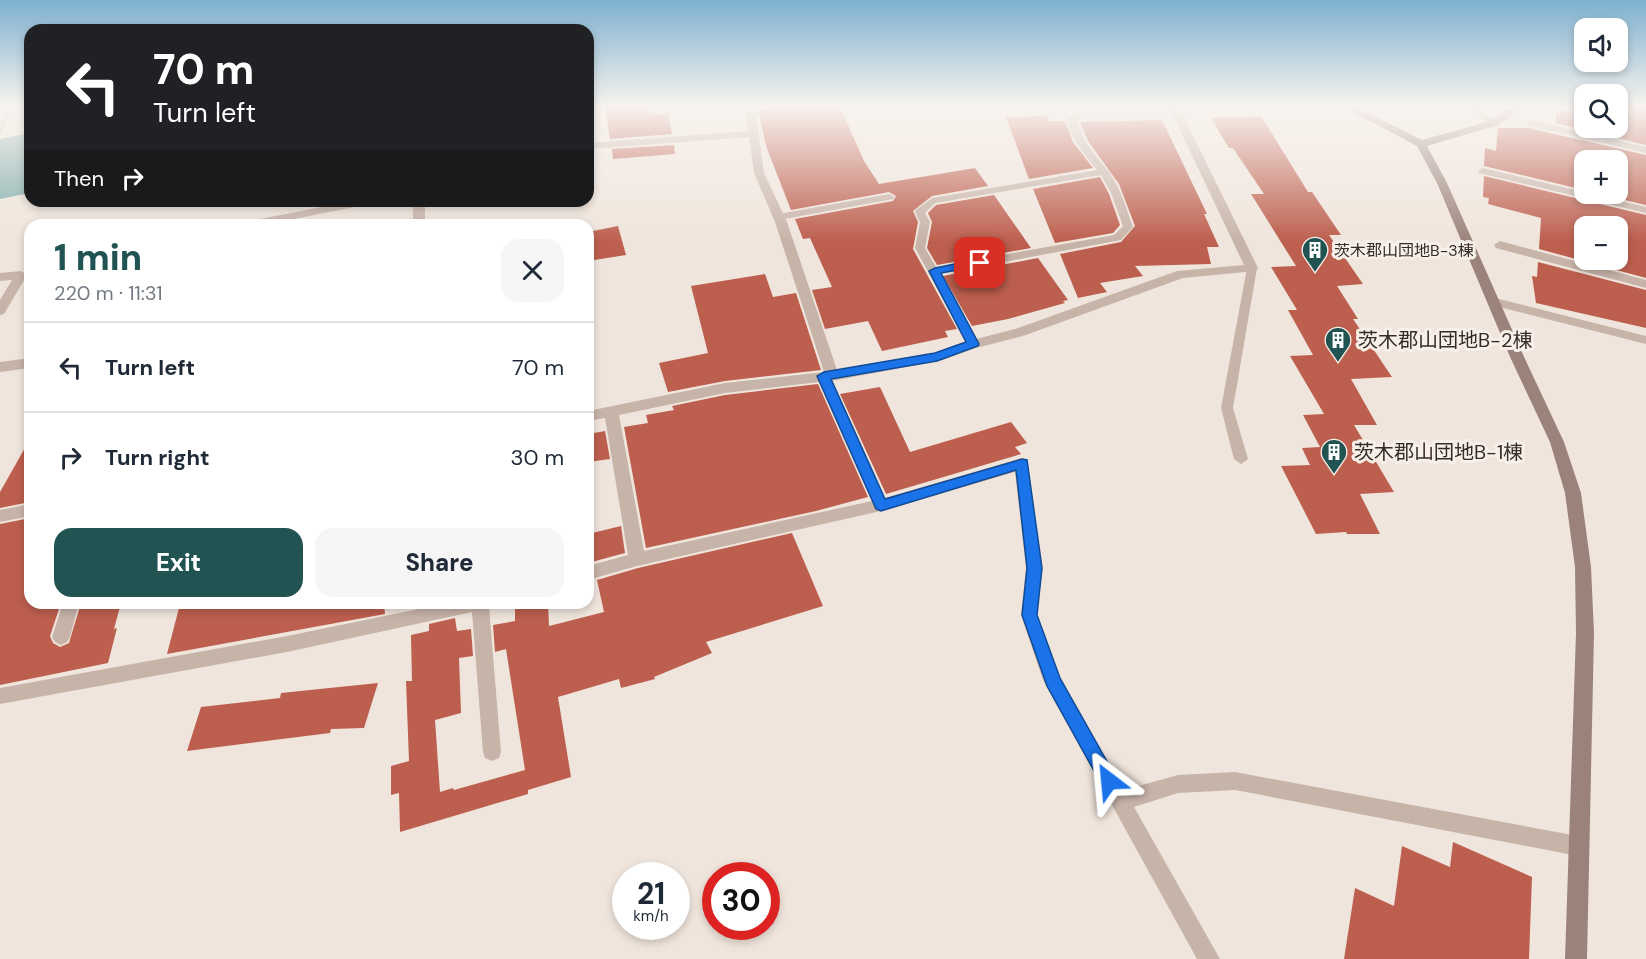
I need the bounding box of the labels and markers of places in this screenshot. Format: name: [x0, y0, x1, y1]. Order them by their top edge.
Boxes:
building icon: 茨木郡山団地B-3棟: [1300, 235, 1330, 273]
pin: [954, 237, 1005, 288]
place label: 茨木郡山団地B-3棟: [1334, 240, 1474, 261]
building icon: 茨木郡山団地B-2棟: [1323, 325, 1353, 363]
place label: 茨木郡山団地B-2棟: [1358, 327, 1532, 353]
building icon: 茨木郡山団地B-1棟: [1319, 437, 1349, 475]
place label: 茨木郡山団地B-1棟: [1354, 439, 1523, 465]

